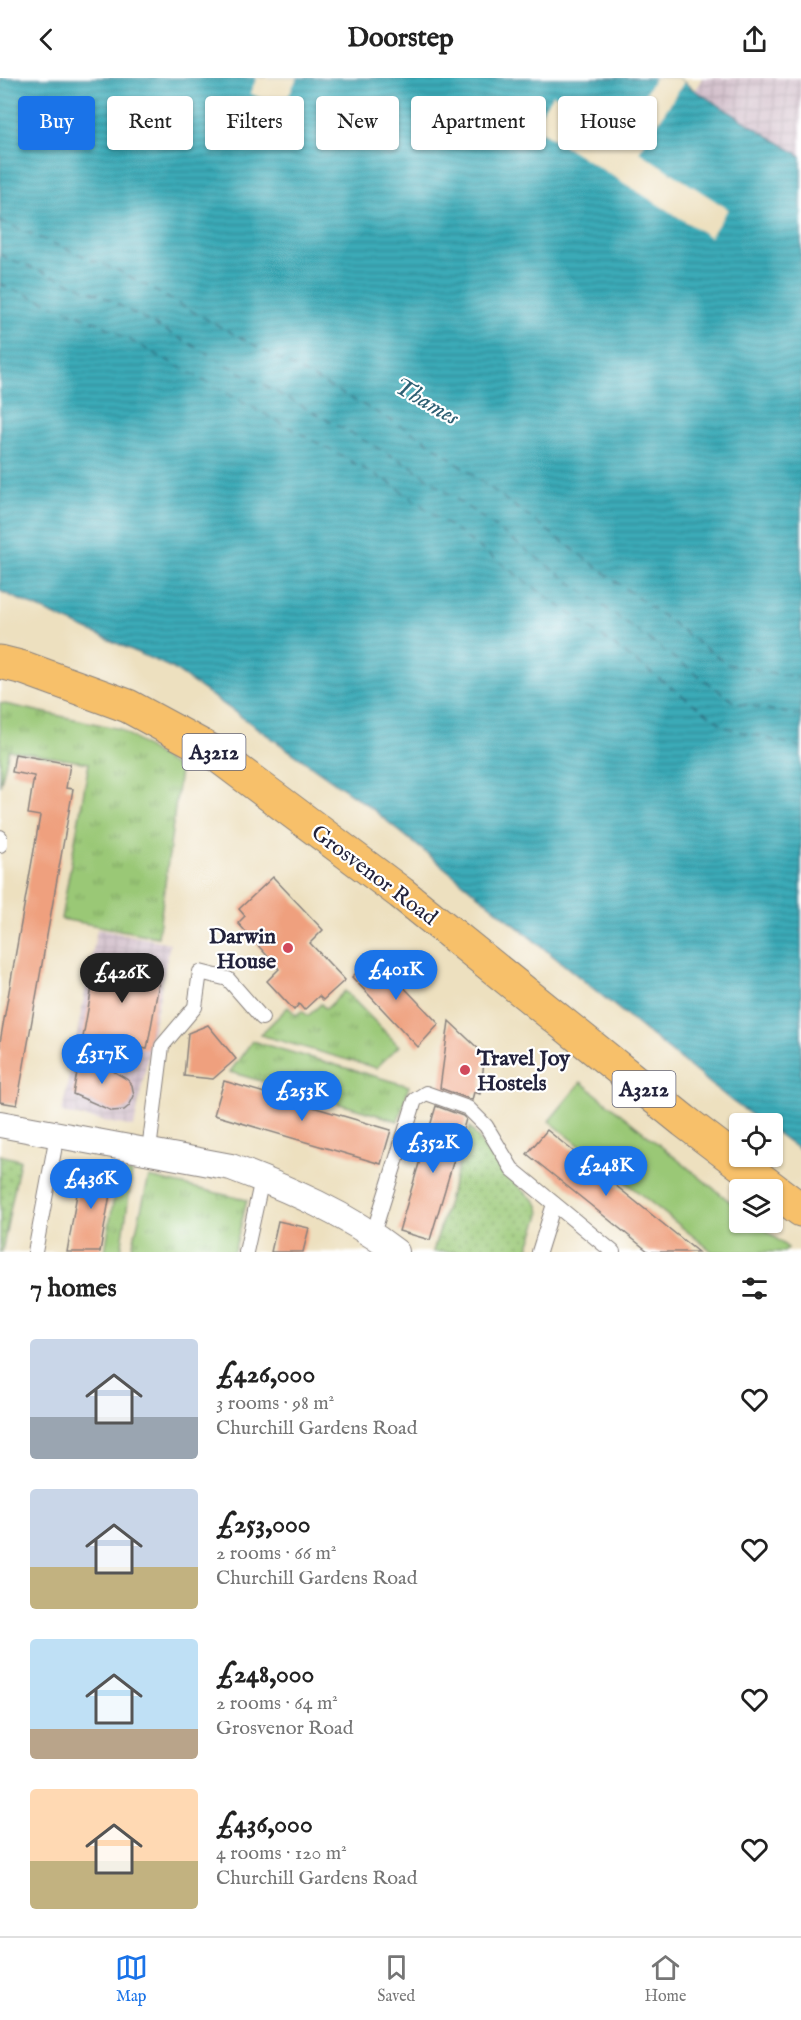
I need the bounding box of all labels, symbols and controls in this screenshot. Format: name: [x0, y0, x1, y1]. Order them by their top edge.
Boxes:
text: Doorstep: [347, 22, 454, 56]
icon: back: [30, 23, 63, 56]
icon: share: [738, 23, 771, 56]
chip: Buy: [18, 96, 95, 150]
chip: Rent: [107, 96, 193, 150]
chip: Filters: [205, 96, 304, 150]
chip: New: [316, 96, 399, 150]
chip: Apartment: [411, 96, 546, 150]
chip: House: [558, 96, 657, 150]
water label: Thames: [388, 371, 466, 434]
road number: A3212: [182, 734, 246, 770]
street label: Grosvenor Road: [305, 819, 443, 932]
place label: Darwin House: [209, 923, 276, 976]
marker: Darwin House: [281, 941, 295, 955]
pin: £401K: [354, 950, 438, 1001]
pin: £426K: [80, 953, 164, 1004]
text: £401K: [368, 957, 424, 982]
text: £426K: [94, 960, 150, 985]
pin: £317K: [60, 1034, 144, 1085]
text: £317K: [76, 1041, 128, 1066]
place label: Travel Joy Hostels: [476, 1045, 571, 1098]
marker: Travel Joy Hostels: [458, 1063, 472, 1077]
pin: £253K: [260, 1071, 344, 1122]
road number: A3212: [612, 1071, 676, 1107]
text: £253K: [276, 1078, 328, 1103]
map controls: [729, 1113, 783, 1233]
button: locate: [729, 1113, 783, 1167]
pin: £352K: [391, 1123, 475, 1174]
text: £352K: [407, 1130, 459, 1155]
pin: £248K: [564, 1146, 648, 1197]
text: £248K: [578, 1153, 634, 1178]
pin: £436K: [49, 1159, 133, 1210]
text: £436K: [64, 1166, 118, 1191]
button: layers: [729, 1179, 783, 1233]
text: 7 homes: [30, 1272, 117, 1305]
icon: filters: [738, 1272, 771, 1305]
text: £426,000: [216, 1358, 315, 1391]
icon: home: [78, 1363, 150, 1435]
icon: heart: [738, 1383, 771, 1416]
text: 3 rooms · 98 m²: [216, 1391, 334, 1416]
text: Churchill Gardens Road: [216, 1416, 417, 1441]
text: £253,000: [216, 1508, 311, 1541]
icon: home: [78, 1513, 150, 1585]
icon: heart: [738, 1533, 771, 1566]
text: 2 rooms · 66 m²: [216, 1541, 337, 1566]
text: Churchill Gardens Road: [216, 1566, 417, 1591]
text: £248,000: [216, 1658, 314, 1691]
icon: home: [78, 1663, 150, 1735]
icon: heart: [738, 1683, 771, 1716]
text: 2 rooms · 64 m²: [216, 1691, 338, 1716]
text: Grosvenor Road: [216, 1716, 353, 1741]
text: £436,000: [216, 1808, 313, 1841]
icon: home: [78, 1813, 150, 1885]
icon: heart: [738, 1833, 771, 1866]
text: 4 rooms · 120 m²: [216, 1841, 347, 1866]
text: Churchill Gardens Road: [216, 1866, 417, 1891]
tab: Map: [115, 1951, 148, 2007]
tab: Saved: [377, 1951, 415, 2007]
tab: Home: [645, 1951, 686, 2007]

